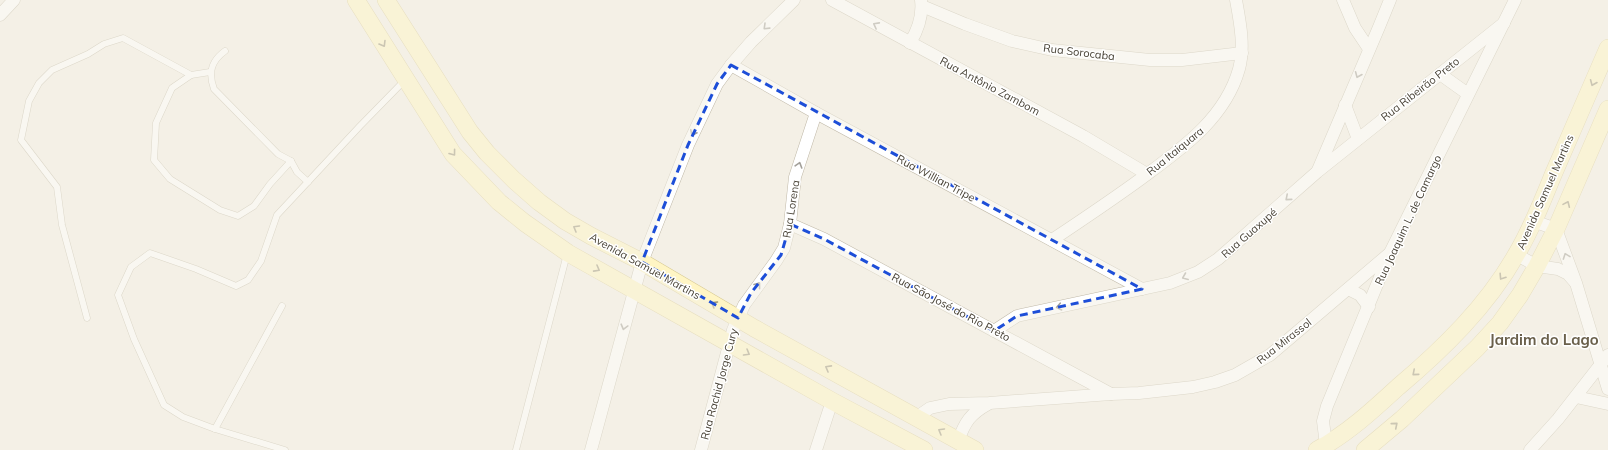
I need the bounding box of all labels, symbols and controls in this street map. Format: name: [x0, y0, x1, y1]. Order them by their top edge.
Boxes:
one-way arrow: [763, 22, 771, 30]
one-way arrow: [873, 22, 880, 30]
one-way arrow: [379, 40, 386, 47]
street label: Rua Sorocaba: [1042, 41, 1116, 63]
street label: Rua Antônio Zambom: [937, 54, 1043, 118]
street label: Rua Ribeirão Preto: [1378, 54, 1462, 124]
one-way arrow: [1355, 70, 1363, 78]
one-way arrow: [1589, 80, 1597, 87]
street label: Rua Itaiquara: [1144, 124, 1206, 178]
one-way arrow: [690, 129, 698, 137]
street label: Avenida Samuel Martins: [1513, 132, 1577, 252]
one-way arrow: [448, 149, 455, 156]
street label: Rua Willian Tripe: [894, 151, 978, 205]
street label: Rua Joaquim L. de Camargo: [1372, 153, 1444, 287]
one-way arrow: [794, 162, 803, 169]
street label: Rua Lorena: [780, 179, 802, 239]
one-way arrow: [1285, 194, 1292, 201]
one-way arrow: [1563, 200, 1571, 207]
street label: Rua Guaxupé: [1218, 205, 1280, 261]
one-way arrow: [573, 225, 580, 232]
street label: Avenida Samuel Martins: [587, 230, 703, 302]
one-way arrow: [1563, 252, 1571, 259]
one-way arrow: [593, 265, 600, 272]
street label: Rua São José do Rio Preto: [889, 270, 1013, 344]
one-way arrow: [1182, 273, 1189, 281]
one-way arrow: [1499, 273, 1507, 280]
one-way arrow: [753, 282, 760, 289]
one-way arrow: [711, 302, 718, 309]
one-way arrow: [1056, 302, 1062, 310]
street label: Rua Mirassol: [1254, 315, 1314, 367]
one-way arrow: [620, 324, 628, 330]
street label: Rua Rachid Jorge Cury: [697, 327, 741, 441]
district label: Jardim do Lago: [1489, 330, 1599, 349]
one-way arrow: [743, 348, 750, 355]
one-way arrow: [824, 366, 832, 373]
one-way arrow: [1412, 368, 1420, 376]
one-way arrow: [1390, 423, 1398, 430]
one-way arrow: [938, 429, 945, 436]

